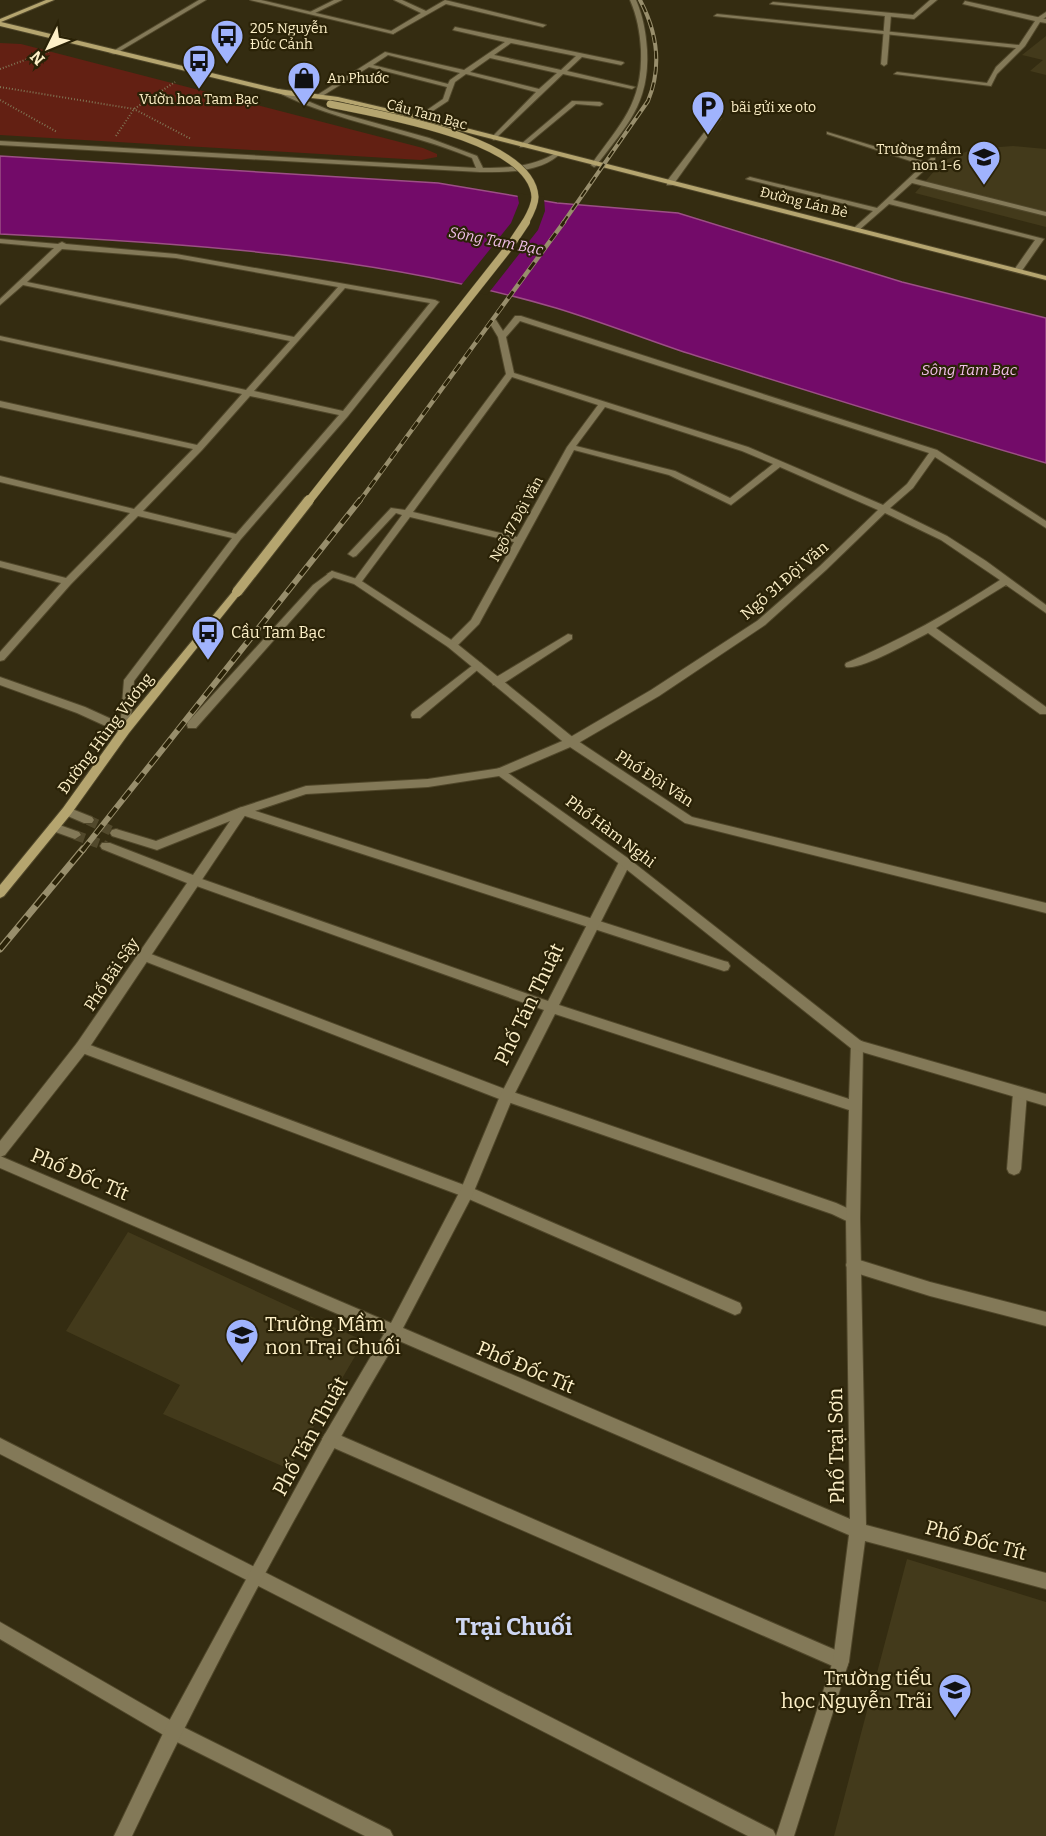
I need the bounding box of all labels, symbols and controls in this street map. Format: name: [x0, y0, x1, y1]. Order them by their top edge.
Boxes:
north arrow: [18, 18, 78, 78]
bus stop icon: 205 Nguyễn Đức Cảnh: [209, 18, 245, 65]
place label: 205 Nguyễn Đức Cảnh: [250, 20, 328, 53]
bus stop icon: Vườn hoa Tam Bạc: [181, 43, 217, 90]
text: N: [26, 47, 49, 69]
shop icon: An Phước: [286, 60, 322, 107]
place label: An Phước: [327, 70, 389, 87]
parking icon: bãi gửi xe oto: [690, 89, 726, 136]
place label: Vườn hoa Tam Bạc: [139, 91, 259, 108]
street label: Cầu Tam Bạc: [385, 95, 469, 133]
place label: bãi gửi xe oto: [731, 99, 816, 116]
school or university icon: Trường mầm non 1-6: [966, 139, 1002, 186]
place label: Trường mầm non 1-6: [876, 140, 962, 174]
street label: Đường Lán Bè: [758, 183, 849, 222]
water label: Sông Tam Bạc: [447, 223, 545, 259]
water label: Sông Tam Bạc: [921, 361, 1018, 379]
street label: Ngõ 17 Đội Văn: [486, 474, 547, 565]
street label: Ngõ 31 Đội Văn: [737, 537, 832, 623]
bus stop icon: Cầu Tam Bạc: [190, 614, 226, 661]
place label: Cầu Tam Bạc: [231, 622, 325, 642]
street label: Đường Hùng Vương: [54, 669, 157, 798]
street label: Phố Đội Văn: [612, 745, 698, 811]
street label: Phố Hàm Nghi: [562, 791, 660, 871]
street label: Phố Bãi Sậy: [79, 933, 143, 1015]
street label: Phố Tán Thuật: [489, 939, 569, 1069]
street label: Phố Đốc Tít: [27, 1143, 133, 1205]
place label: Trường Mầm non Trại Chuối: [265, 1312, 401, 1359]
school or university icon: Trường Mầm non Trại Chuối: [224, 1317, 260, 1364]
street label: Phố Đốc Tít: [473, 1336, 579, 1398]
street label: Phố Tán Thuật: [267, 1372, 353, 1500]
street label: Phố Trại Sơn: [823, 1388, 849, 1504]
street label: Phố Đốc Tít: [923, 1515, 1029, 1565]
district label: Trại Chuối: [456, 1612, 573, 1641]
place label: Trường tiểu học Nguyễn Trãi: [781, 1666, 932, 1713]
school or university icon: Trường tiểu học Nguyễn Trãi: [937, 1672, 973, 1719]

